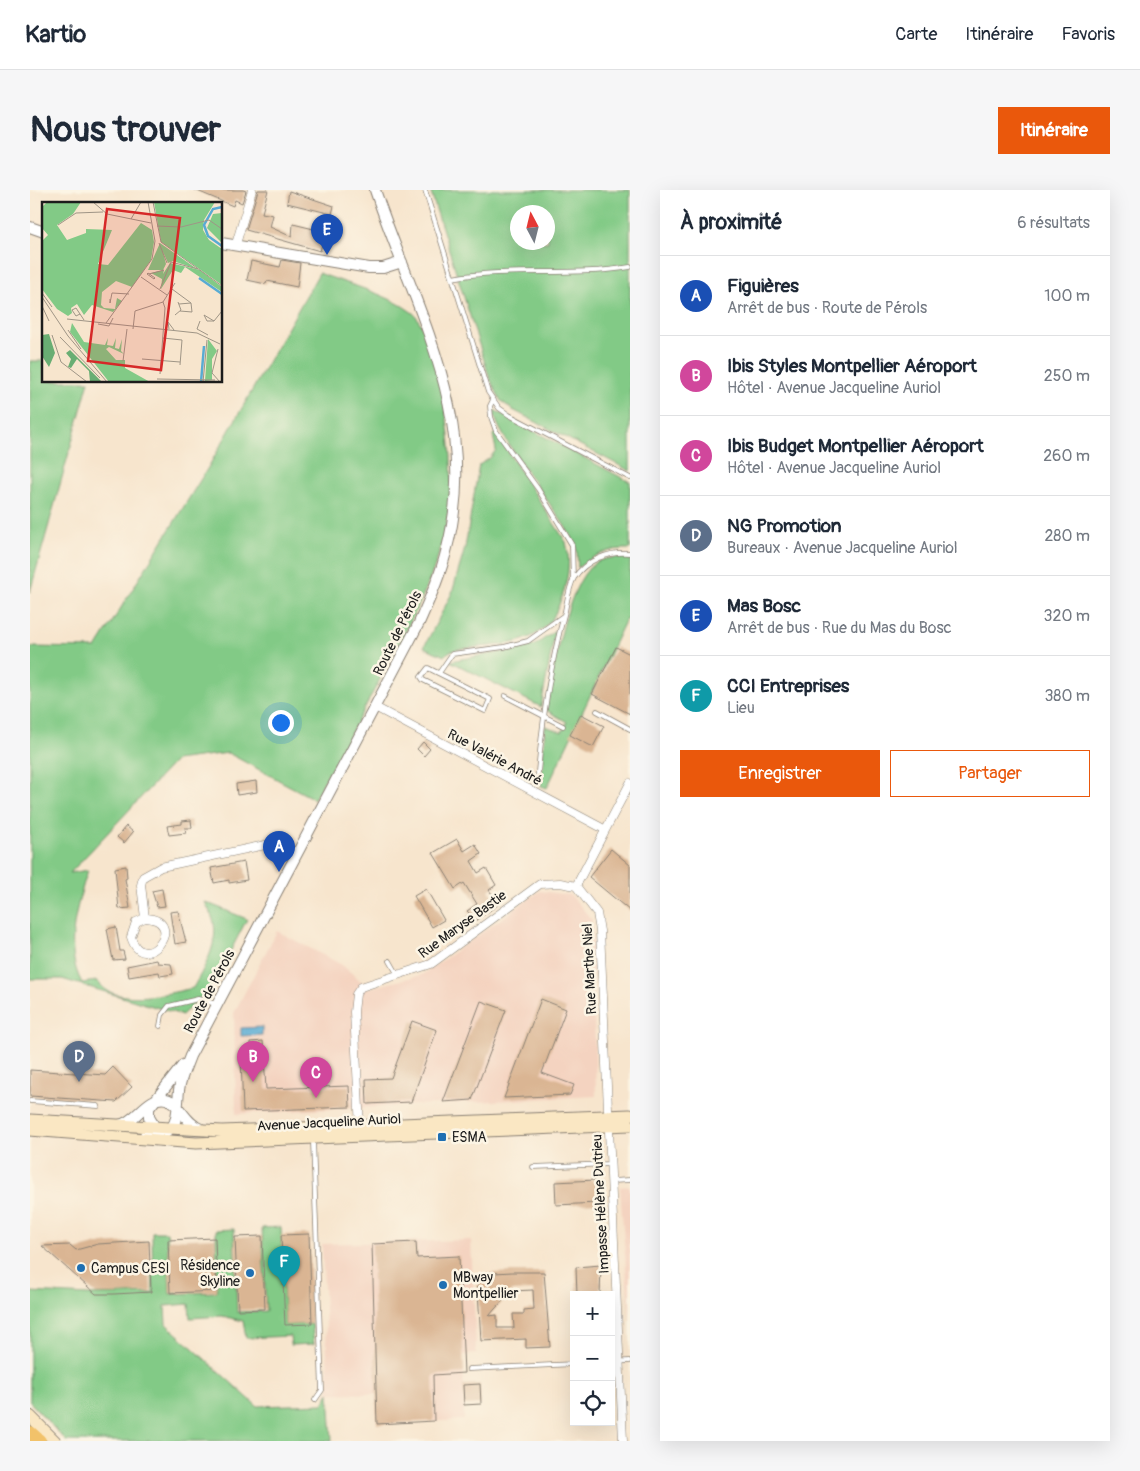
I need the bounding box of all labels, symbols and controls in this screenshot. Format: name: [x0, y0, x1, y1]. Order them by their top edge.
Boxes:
text: Kartio: [25, 20, 86, 49]
text: Carte: [895, 23, 937, 46]
text: Itinéraire: [965, 23, 1033, 46]
text: Favoris: [1061, 23, 1115, 46]
button: Itinéraire: [998, 107, 1110, 154]
text: Nous trouver: [30, 108, 221, 152]
inset map: [42, 202, 222, 382]
north arrow: [510, 205, 555, 250]
text: À proximité: [680, 209, 783, 236]
text: 6 résultats: [1017, 213, 1090, 233]
pin: E: [311, 214, 343, 255]
text: Figuières: [727, 274, 799, 298]
text: A: [691, 286, 701, 306]
text: 100 m: [1044, 286, 1090, 306]
text: Arrêt de bus · Route de Pérols: [727, 298, 927, 318]
text: Ibis Styles Montpellier Aéroport: [727, 354, 977, 378]
text: B: [691, 366, 701, 386]
text: 250 m: [1044, 366, 1090, 386]
text: Hôtel · Avenue Jacqueline Auriol: [727, 378, 941, 398]
text: Ibis Budget Montpellier Aéroport: [727, 434, 984, 458]
text: C: [691, 446, 701, 466]
text: 260 m: [1043, 446, 1090, 466]
text: Hôtel · Avenue Jacqueline Auriol: [727, 458, 941, 478]
text: NG Promotion: [727, 514, 842, 538]
text: D: [691, 526, 701, 546]
text: 280 m: [1044, 526, 1090, 546]
text: Bureaux · Avenue Jacqueline Auriol: [727, 538, 958, 558]
street label: Route de Pérols: [370, 587, 426, 678]
text: Mas Bosc: [727, 594, 801, 618]
text: E: [692, 606, 700, 626]
text: 320 m: [1044, 606, 1090, 626]
text: Arrêt de bus · Rue du Mas du Bosc: [727, 618, 952, 638]
text: CCI Entreprises: [727, 674, 849, 698]
text: F: [691, 686, 701, 706]
text: 380 m: [1044, 686, 1090, 706]
text: Lieu: [727, 698, 755, 718]
your location: [268, 710, 294, 736]
street label: Rue Valérie André: [445, 725, 545, 789]
button: Enregistrer: [680, 750, 880, 797]
button: Partager: [890, 750, 1090, 797]
pin: A: [263, 831, 295, 872]
street label: Rue Maryse Bastie: [415, 887, 510, 962]
street label: Rue Marthe Niel: [579, 923, 600, 1015]
street label: Route de Pérols: [180, 946, 239, 1036]
pin: D: [63, 1041, 95, 1082]
pin: B: [237, 1041, 269, 1082]
pin: C: [300, 1057, 332, 1098]
street label: Avenue Jacqueline Auriol: [257, 1110, 402, 1135]
place label: ESMA: [452, 1129, 487, 1146]
marker: ESMA: [436, 1131, 448, 1143]
street label: Impasse Hélène Dutrieu: [588, 1134, 613, 1274]
pin: F: [268, 1246, 300, 1287]
place label: Résidence Skyline: [180, 1257, 240, 1290]
place label: Campus CESI: [91, 1260, 170, 1277]
marker: Campus CESI: [75, 1262, 87, 1274]
marker: Résidence Skyline: [244, 1267, 256, 1279]
place label: MBway Montpellier: [453, 1269, 518, 1302]
marker: MBway Montpellier: [437, 1279, 449, 1291]
map controls: [570, 1291, 615, 1426]
button: +: [570, 1291, 615, 1336]
button: −: [570, 1336, 615, 1381]
button: locate: [570, 1381, 615, 1426]

